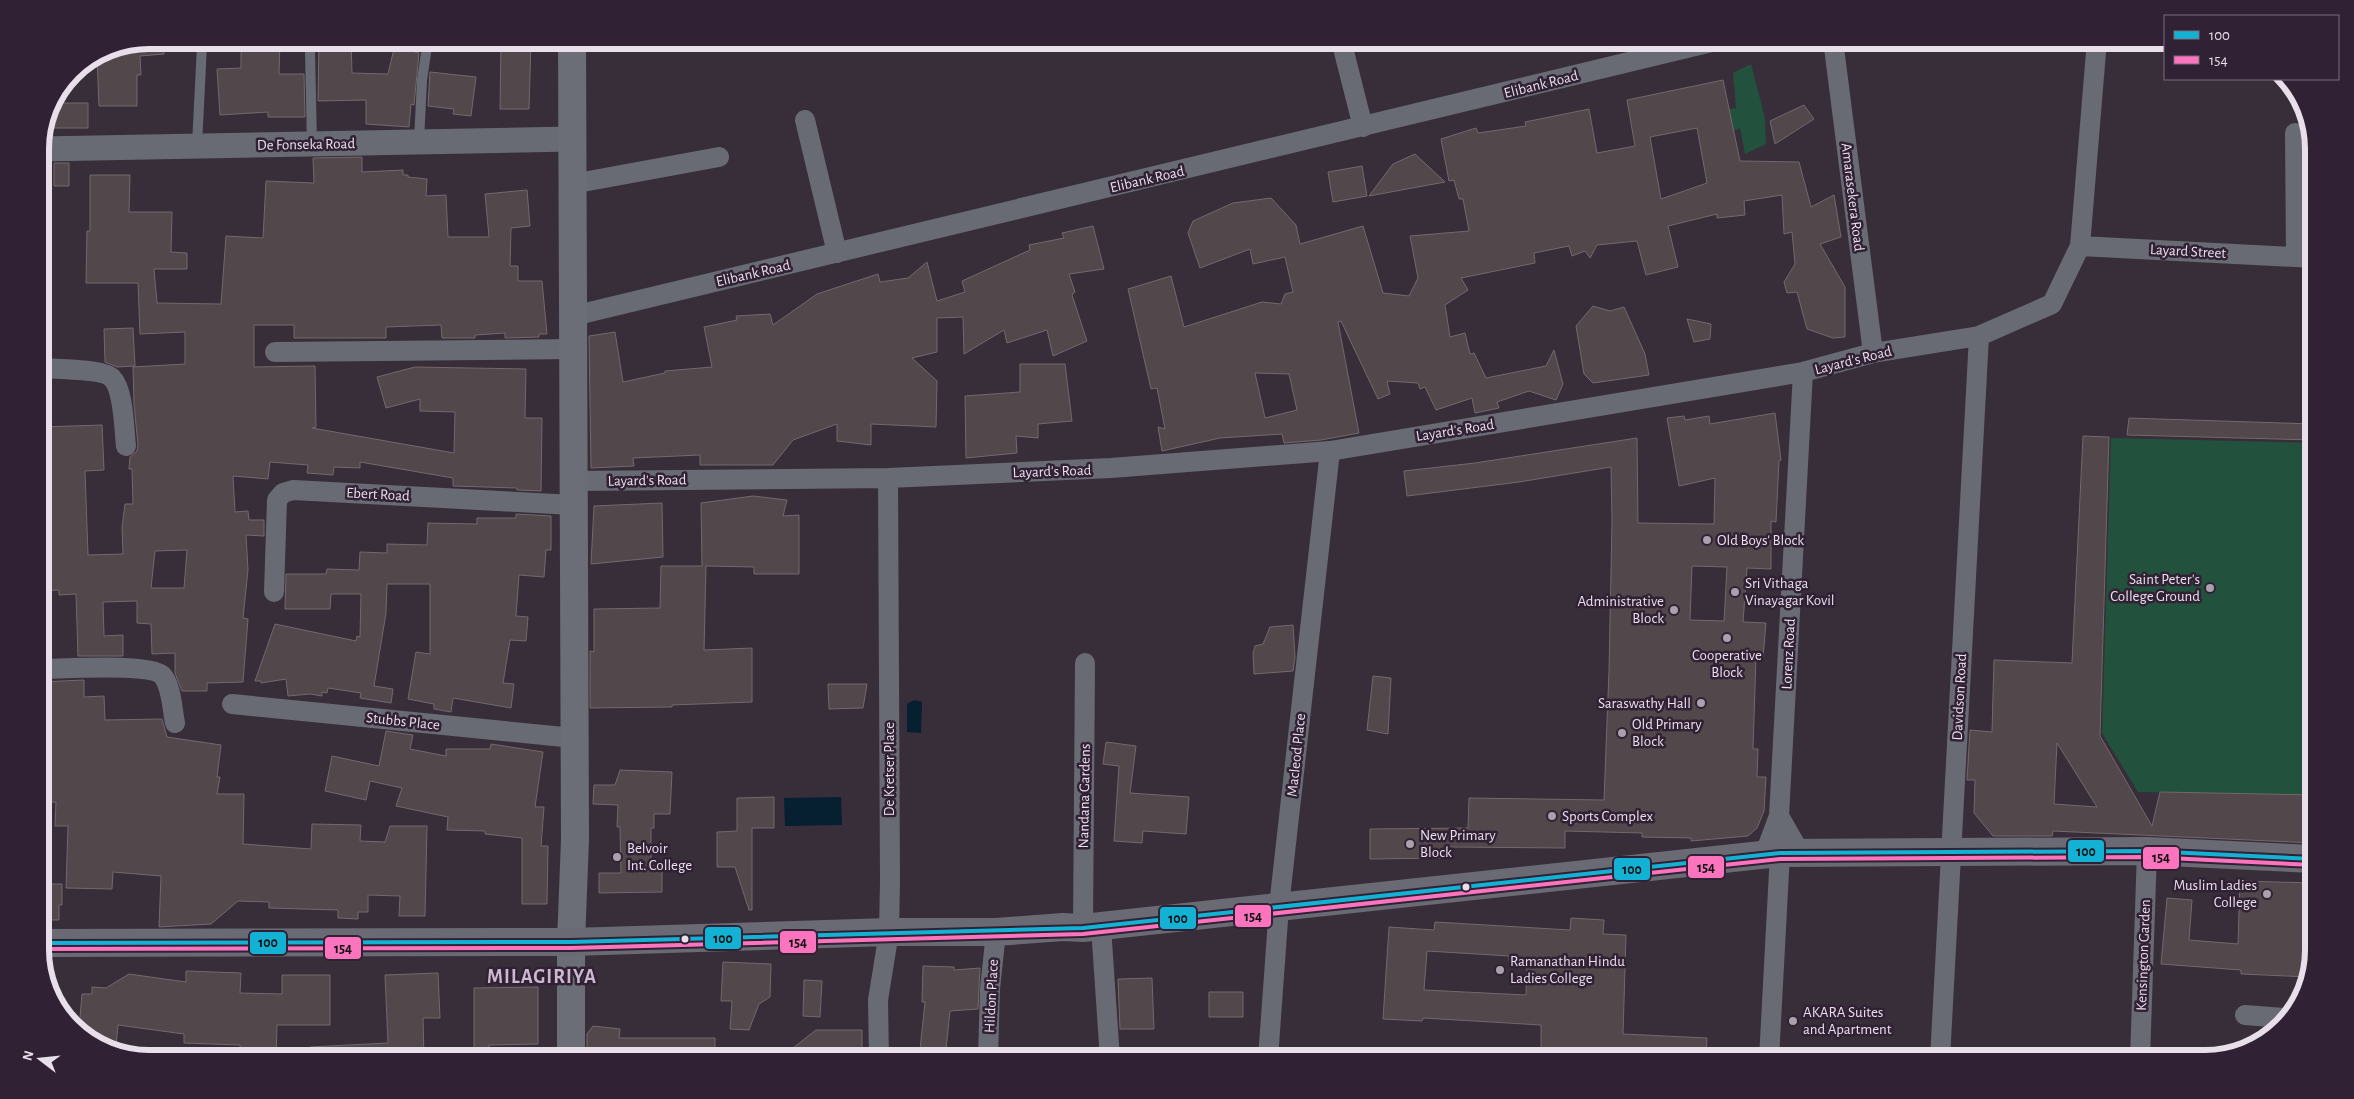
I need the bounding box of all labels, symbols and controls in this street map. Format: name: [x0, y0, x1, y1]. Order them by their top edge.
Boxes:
legend: [2164, 15, 2339, 80]
text: 100: [2209, 28, 2230, 43]
text: 154: [2209, 53, 2228, 68]
street label: Elibank Road: [1502, 68, 1580, 101]
street label: De Fonseka Road: [257, 136, 355, 153]
street label: Amarasekera Road: [1838, 142, 1867, 252]
street label: Elibank Road: [1108, 164, 1186, 195]
street label: Layard Street: [2149, 242, 2227, 261]
street label: Elibank Road: [714, 258, 792, 289]
street label: Layard's Road: [1813, 344, 1893, 377]
street label: Layard's Road: [1415, 417, 1495, 444]
street label: Layard's Road: [1012, 463, 1092, 480]
street label: Layard's Road: [607, 472, 687, 489]
street label: Ebert Road: [346, 485, 410, 504]
place label: Old Boys' Block: [1717, 533, 1804, 548]
marker: Old Boys' Block: [1701, 534, 1713, 546]
place label: Saint Peter's College Ground: [2110, 572, 2200, 604]
place label: Sri Vithaga Vinayagar Kovil: [1745, 576, 1835, 608]
marker: Saint Peter's College Ground: [2204, 582, 2216, 594]
marker: Sri Vithaga Vinayagar Kovil: [1729, 586, 1741, 598]
place label: Administrative Block: [1577, 594, 1664, 626]
marker: Administrative Block: [1668, 604, 1680, 616]
street label: Lorenz Road: [1779, 618, 1798, 690]
marker: Cooperative Block: [1721, 632, 1733, 644]
place label: Cooperative Block: [1692, 648, 1762, 680]
street label: Davidson Road: [1950, 653, 1969, 741]
place label: Saraswathy Hall: [1598, 696, 1691, 711]
marker: Saraswathy Hall: [1695, 697, 1707, 709]
street label: Stubbs Place: [365, 710, 441, 733]
street label: Macleod Place: [1285, 713, 1308, 797]
place label: Old Primary Block: [1632, 717, 1702, 749]
street label: De Kretser Place: [882, 722, 897, 816]
marker: Old Primary Block: [1616, 727, 1628, 739]
street label: Nandana Gardens: [1076, 744, 1093, 848]
place label: Sports Complex: [1562, 809, 1654, 824]
marker: Sports Complex: [1546, 810, 1558, 822]
place label: New Primary Block: [1420, 828, 1496, 860]
marker: New Primary Block: [1404, 838, 1416, 850]
line badge: 100: [2067, 839, 2105, 863]
place label: Belvoir Int. College: [627, 841, 692, 873]
text: 100: [2076, 845, 2096, 859]
line badge: 154: [2142, 846, 2180, 870]
marker: Belvoir Int. College: [611, 851, 623, 863]
text: 154: [2152, 851, 2170, 865]
line badge: 154: [1687, 855, 1725, 879]
line badge: 100: [1613, 857, 1651, 881]
text: 154: [1697, 861, 1715, 875]
text: 100: [1622, 863, 1642, 877]
place label: Muslim Ladies College: [2173, 878, 2257, 910]
unlabelled marker: [1461, 882, 1471, 892]
marker: Muslim Ladies College: [2261, 888, 2273, 900]
street label: Kensington Garden: [2134, 899, 2153, 1011]
line badge: 154: [1234, 904, 1272, 928]
line badge: 100: [1159, 906, 1197, 930]
text: 154: [1244, 910, 1262, 924]
text: 100: [1168, 912, 1188, 926]
line badge: 100: [704, 926, 742, 950]
line badge: 154: [779, 930, 817, 954]
line badge: 100: [249, 931, 287, 955]
text: 100: [713, 932, 733, 946]
unlabelled marker: [680, 934, 690, 944]
text: 100: [258, 936, 278, 950]
line badge: 154: [324, 936, 362, 960]
text: 154: [789, 936, 807, 950]
text: 154: [334, 942, 352, 956]
place label: Ramanathan Hindu Ladies College: [1510, 954, 1625, 986]
street label: Hildon Place: [982, 959, 1001, 1033]
marker: Ramanathan Hindu Ladies College: [1494, 964, 1506, 976]
district label: MILAGIRIYA: [487, 967, 597, 987]
place label: AKARA Suites and Apartment: [1803, 1005, 1892, 1037]
marker: AKARA Suites and Apartment: [1787, 1015, 1799, 1027]
north arrow: [15, 1034, 65, 1084]
text: N: [20, 1049, 37, 1062]

